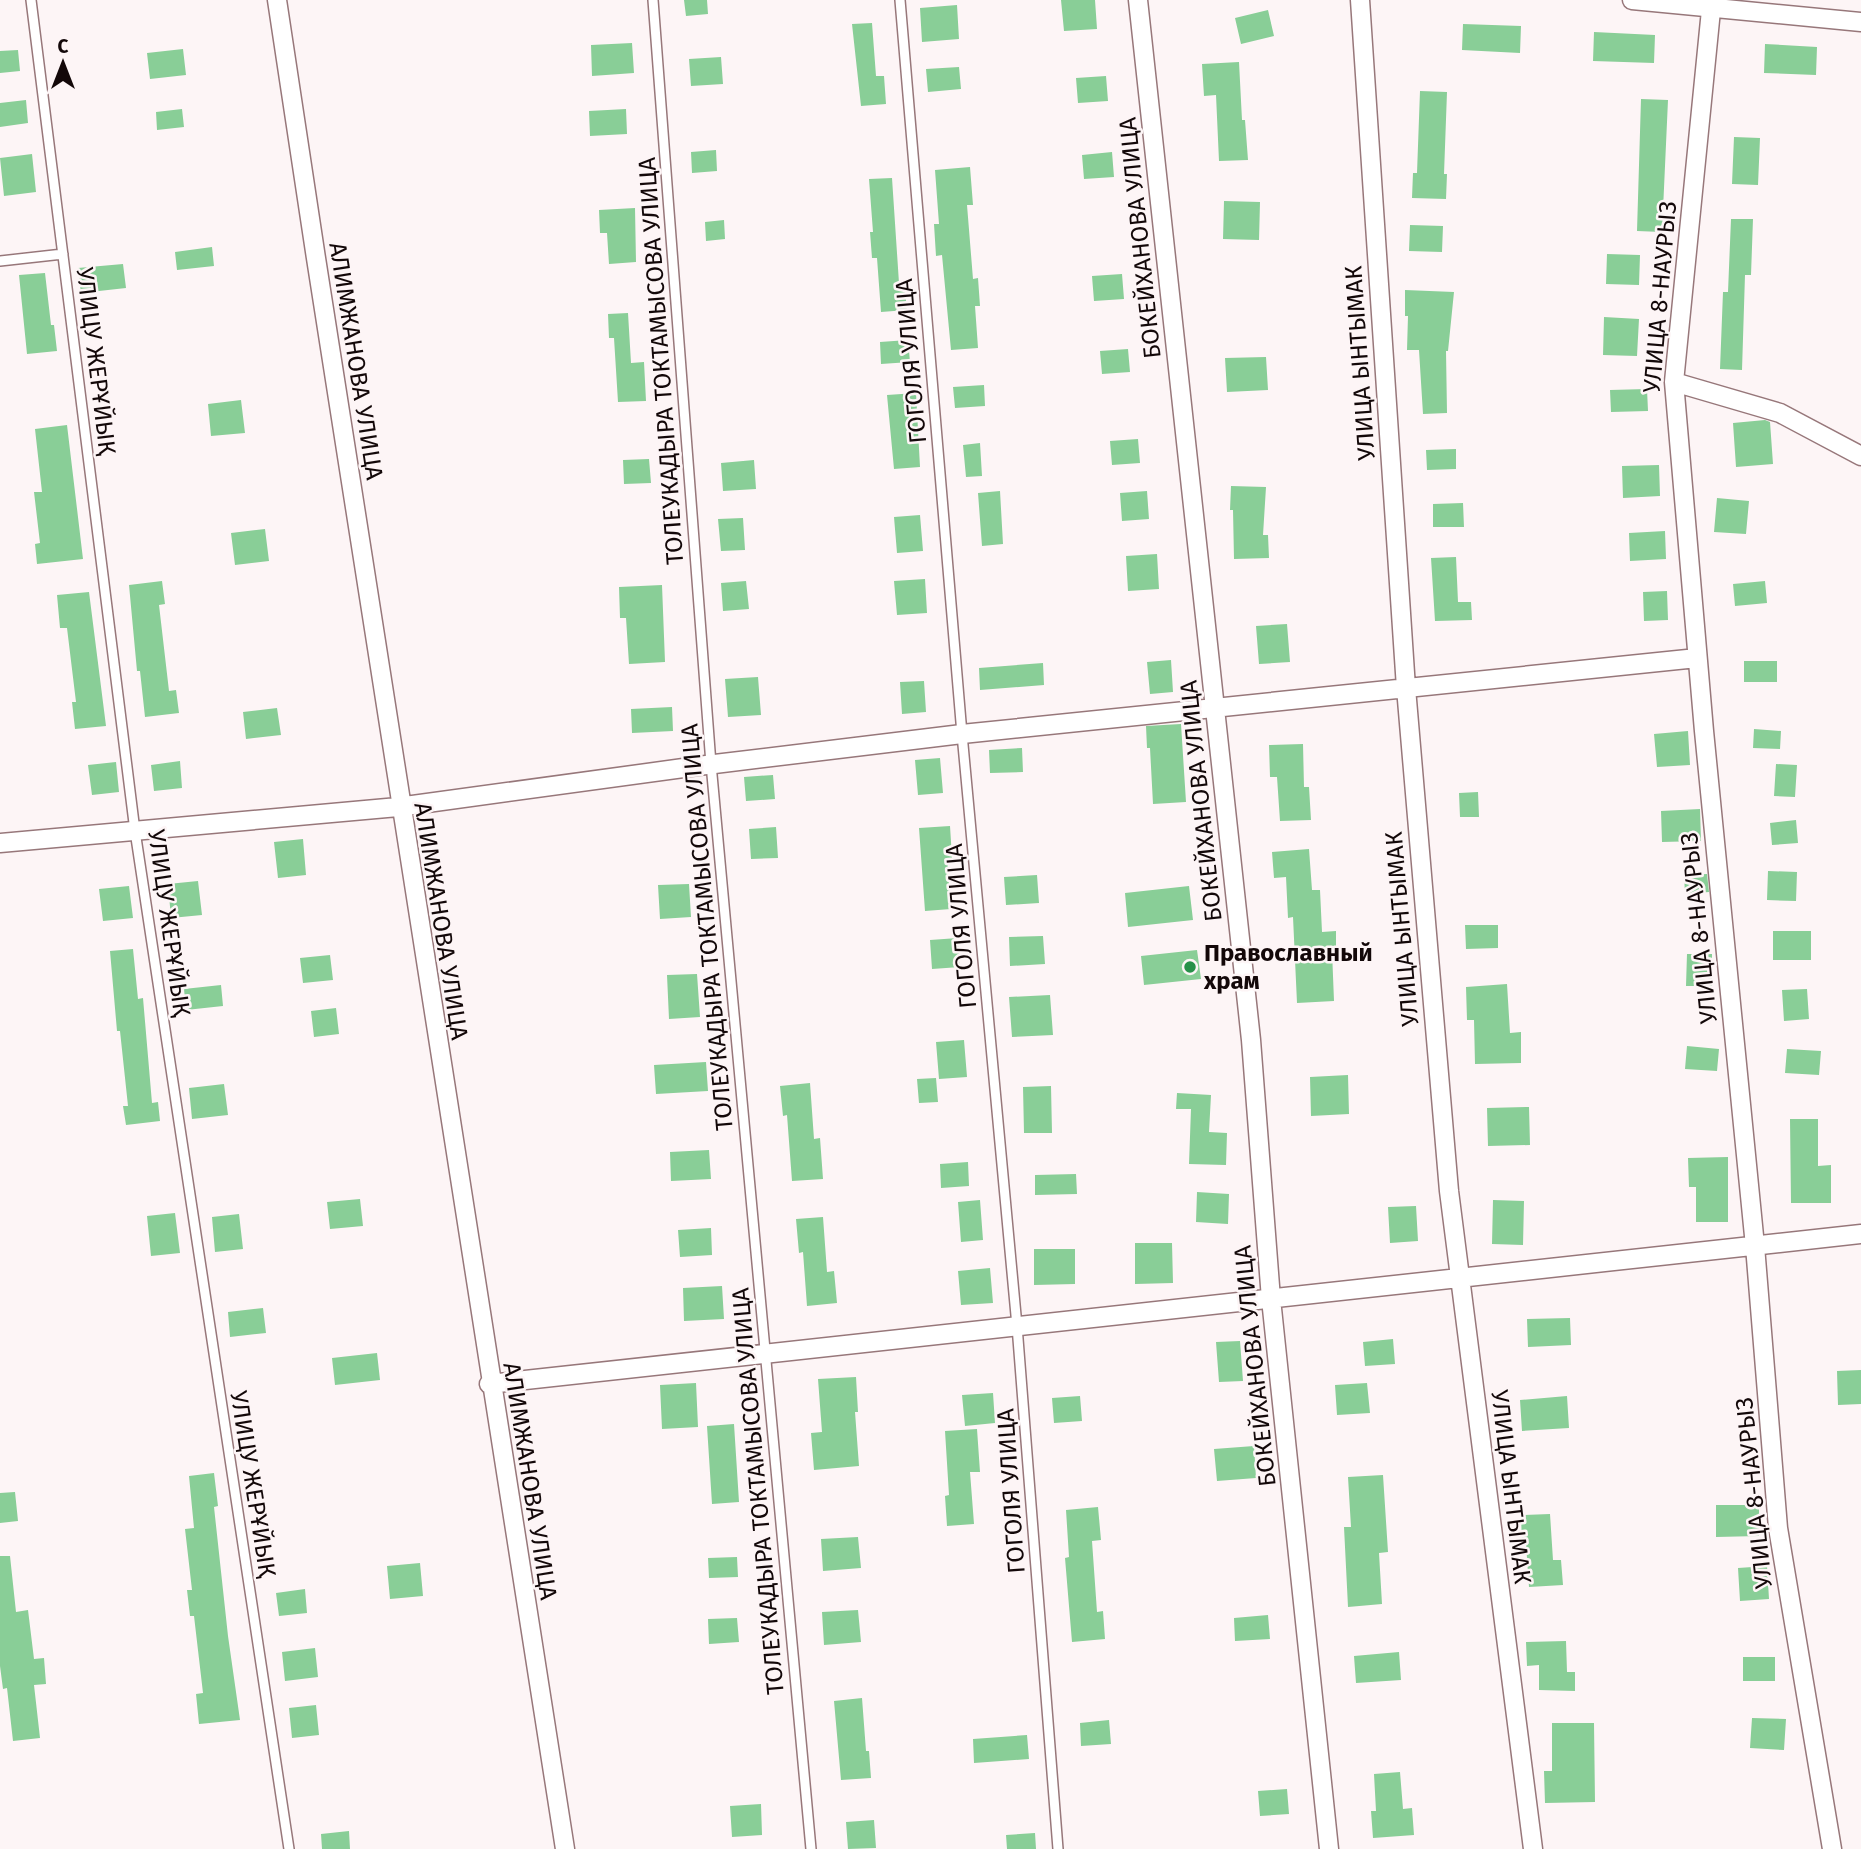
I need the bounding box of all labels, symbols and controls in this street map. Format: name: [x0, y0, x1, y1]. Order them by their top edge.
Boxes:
north arrow: [28, 28, 98, 98]
text: С: [58, 35, 69, 58]
street label: БОКЕЙХАНОВА УЛИЦА: [1113, 116, 1167, 360]
street label: ТОЛЕУКАДЫРА ТОКТАМЫСОВА УЛИЦА: [633, 156, 689, 566]
street label: УЛИЦА 8-НАУРЫЗ: [1638, 200, 1682, 394]
street label: АЛИМЖАНОВА УЛИЦА: [323, 240, 389, 482]
street label: УЛИЦА ЫНТЫМАК: [1339, 265, 1381, 461]
street label: УЛИЦУ ЖЕРҰЙЫҚ: [71, 266, 121, 457]
street label: ГОГОЛЯ УЛИЦА: [890, 277, 932, 445]
street label: БОКЕЙХАНОВА УЛИЦА: [1174, 679, 1228, 923]
street label: ТОЛЕУКАДЫРА ТОКТАМЫСОВА УЛИЦА: [675, 722, 739, 1132]
street label: АЛИМЖАНОВА УЛИЦА: [408, 800, 474, 1042]
street label: УЛИЦУ ЖЕРҰЙЫҚ: [142, 828, 196, 1019]
street label: УЛИЦА ЫНТЫМАК: [1380, 831, 1424, 1027]
street label: УЛИЦА 8-НАУРЫЗ: [1675, 831, 1723, 1025]
street label: ГОГОЛЯ УЛИЦА: [940, 842, 982, 1010]
place label: Православный храм: [1203, 939, 1373, 995]
marker: Православный храм: [1182, 959, 1198, 975]
street label: БОКЕЙХАНОВА УЛИЦА: [1228, 1244, 1282, 1488]
street label: ТОЛЕУКАДЫРА ТОКТАМЫСОВА УЛИЦА: [726, 1286, 790, 1696]
street label: АЛИМЖАНОВА УЛИЦА: [497, 1360, 563, 1602]
street label: УЛИЦА ЫНТЫМАК: [1485, 1388, 1537, 1586]
street label: УЛИЦУ ЖЕРҰЙЫҚ: [224, 1389, 282, 1580]
street label: УЛИЦА 8-НАУРЫЗ: [1730, 1396, 1778, 1590]
street label: ГОГОЛЯ УЛИЦА: [991, 1407, 1031, 1574]

